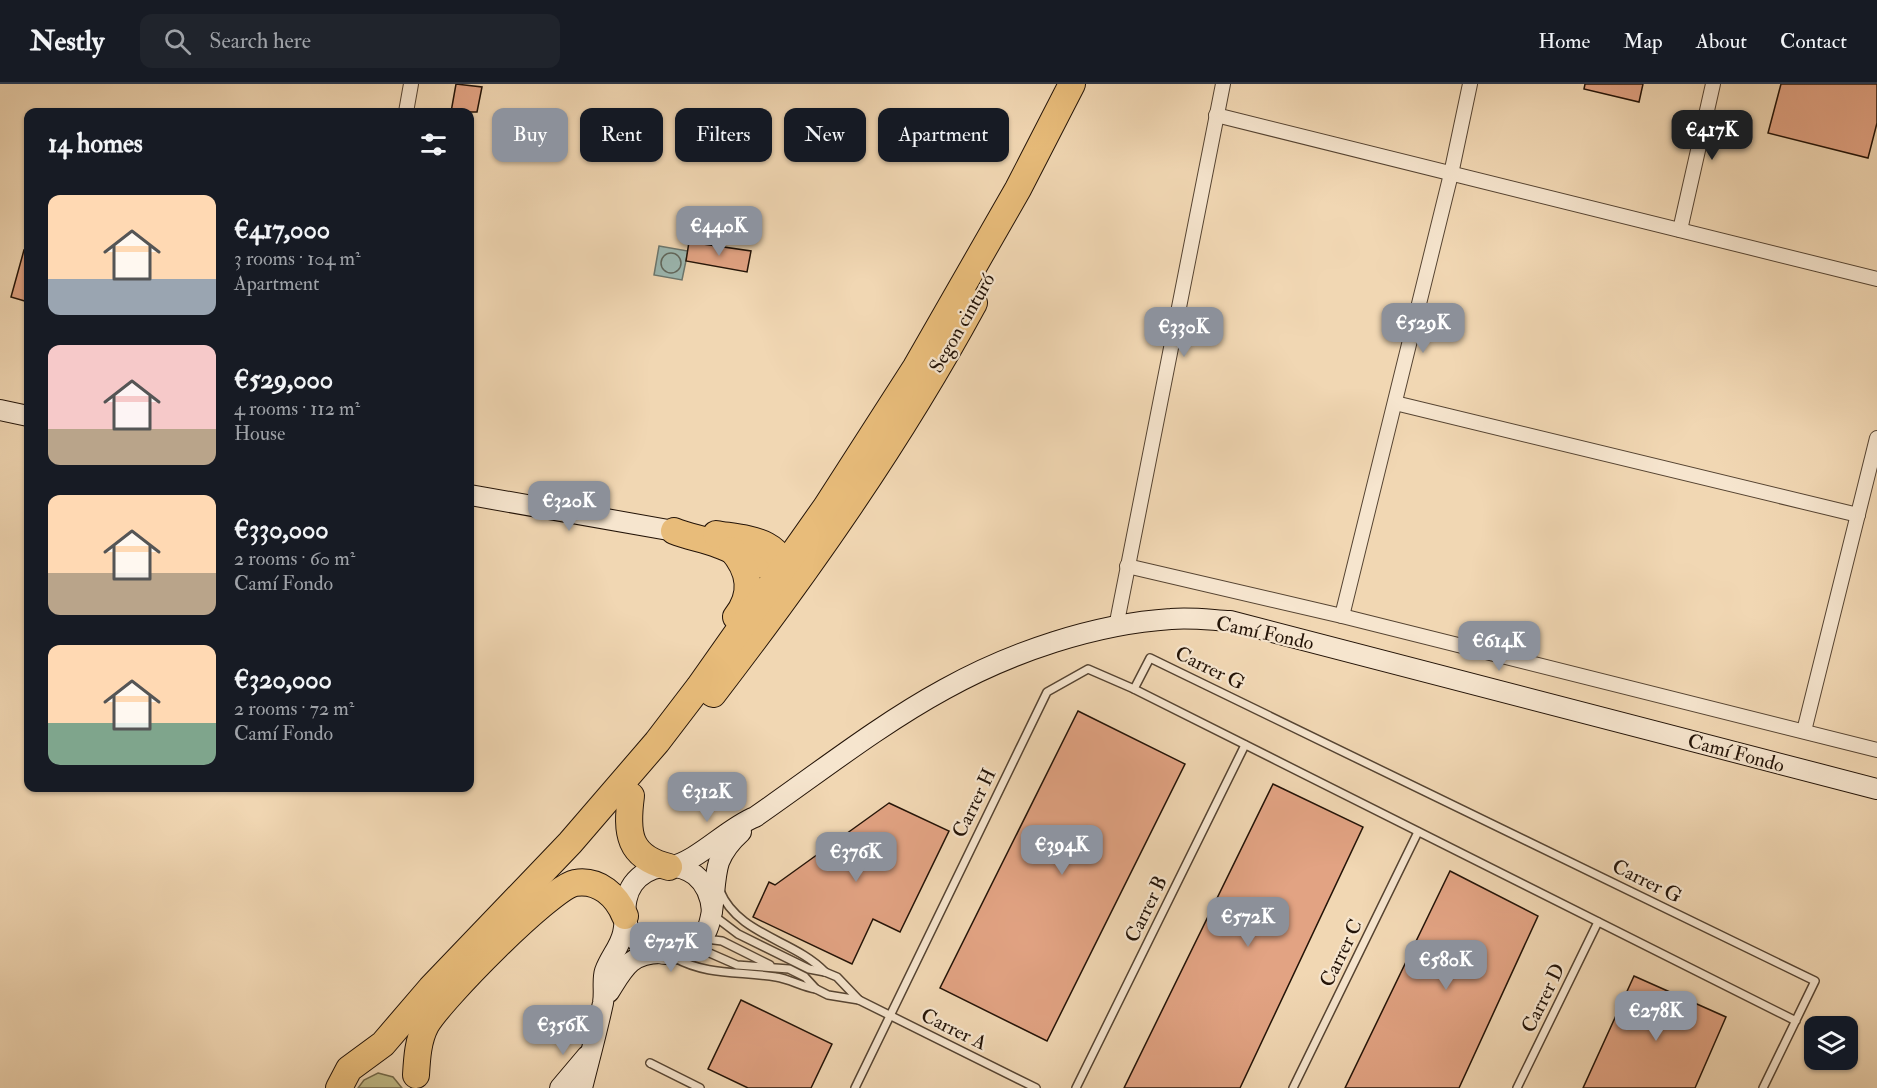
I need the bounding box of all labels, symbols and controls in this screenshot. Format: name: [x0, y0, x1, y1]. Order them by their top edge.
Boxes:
search box: [140, 14, 560, 68]
text: Nestly: [30, 24, 104, 59]
icon: search: [161, 25, 194, 58]
text: Search here: [209, 27, 311, 55]
text: Home: [1538, 28, 1590, 55]
text: Map: [1623, 28, 1663, 55]
text: About: [1696, 28, 1747, 55]
text: Contact: [1780, 28, 1847, 55]
chip: Buy: [492, 108, 568, 162]
chip: Rent: [580, 108, 663, 162]
chip: Filters: [675, 108, 772, 162]
chip: New: [784, 108, 866, 162]
chip: Apartment: [878, 108, 1009, 162]
pin: €417K: [1670, 110, 1754, 161]
text: €417K: [1686, 117, 1738, 142]
text: 14 homes: [48, 128, 143, 160]
icon: filters: [417, 128, 450, 161]
pin: €440K: [677, 206, 761, 257]
text: €440K: [690, 213, 748, 238]
text: €417,000: [234, 214, 330, 246]
icon: home: [96, 219, 168, 291]
text: 3 rooms · 104 m²: [234, 246, 361, 271]
street label: Segon cinturó: [923, 269, 1001, 377]
text: Apartment: [234, 271, 319, 296]
pin: €529K: [1381, 303, 1465, 354]
pin: €330K: [1142, 307, 1226, 358]
text: €529K: [1396, 310, 1450, 335]
text: €330K: [1158, 314, 1210, 339]
text: €529,000: [234, 364, 333, 396]
icon: home: [96, 369, 168, 441]
text: 4 rooms · 112 m²: [234, 396, 360, 421]
text: House: [234, 421, 285, 446]
pin: €320K: [527, 481, 611, 532]
text: €320K: [542, 488, 596, 513]
text: €330,000: [234, 514, 329, 546]
icon: home: [96, 519, 168, 591]
text: 2 rooms · 60 m²: [234, 546, 355, 571]
text: Camí Fondo: [234, 571, 333, 596]
street label: Camí Fondo: [1214, 610, 1316, 656]
pin: €614K: [1457, 621, 1541, 672]
text: €614K: [1472, 628, 1526, 653]
street label: Carrer G: [1171, 640, 1249, 696]
text: €320,000: [234, 664, 332, 696]
icon: home: [96, 669, 168, 741]
text: 2 rooms · 72 m²: [234, 696, 354, 721]
text: Camí Fondo: [234, 721, 333, 746]
street label: Camí Fondo: [1685, 728, 1787, 778]
street label: Carrer H: [947, 764, 1001, 842]
pin: €312K: [665, 772, 749, 823]
text: €312K: [682, 779, 732, 804]
pin: €394K: [1020, 825, 1104, 876]
pin: €376K: [814, 832, 898, 883]
text: €394K: [1035, 832, 1089, 857]
text: €376K: [830, 839, 882, 864]
street label: Carrer G: [1608, 853, 1686, 909]
street label: Carrer B: [1119, 872, 1173, 946]
pin: €572K: [1206, 897, 1290, 948]
text: €572K: [1221, 904, 1275, 929]
street label: Carrer C: [1314, 915, 1368, 991]
pin: €727K: [629, 922, 713, 973]
text: €727K: [644, 929, 698, 954]
pin: €580K: [1404, 940, 1488, 991]
text: €580K: [1419, 947, 1473, 972]
street label: Carrer D: [1516, 959, 1570, 1037]
pin: €278K: [1614, 991, 1698, 1042]
text: €278K: [1629, 998, 1683, 1023]
street label: Carrer A: [917, 1002, 991, 1056]
pin: €356K: [521, 1005, 605, 1056]
text: €356K: [537, 1012, 589, 1037]
map controls: [1804, 1016, 1858, 1070]
button: layers: [1804, 1016, 1858, 1070]

